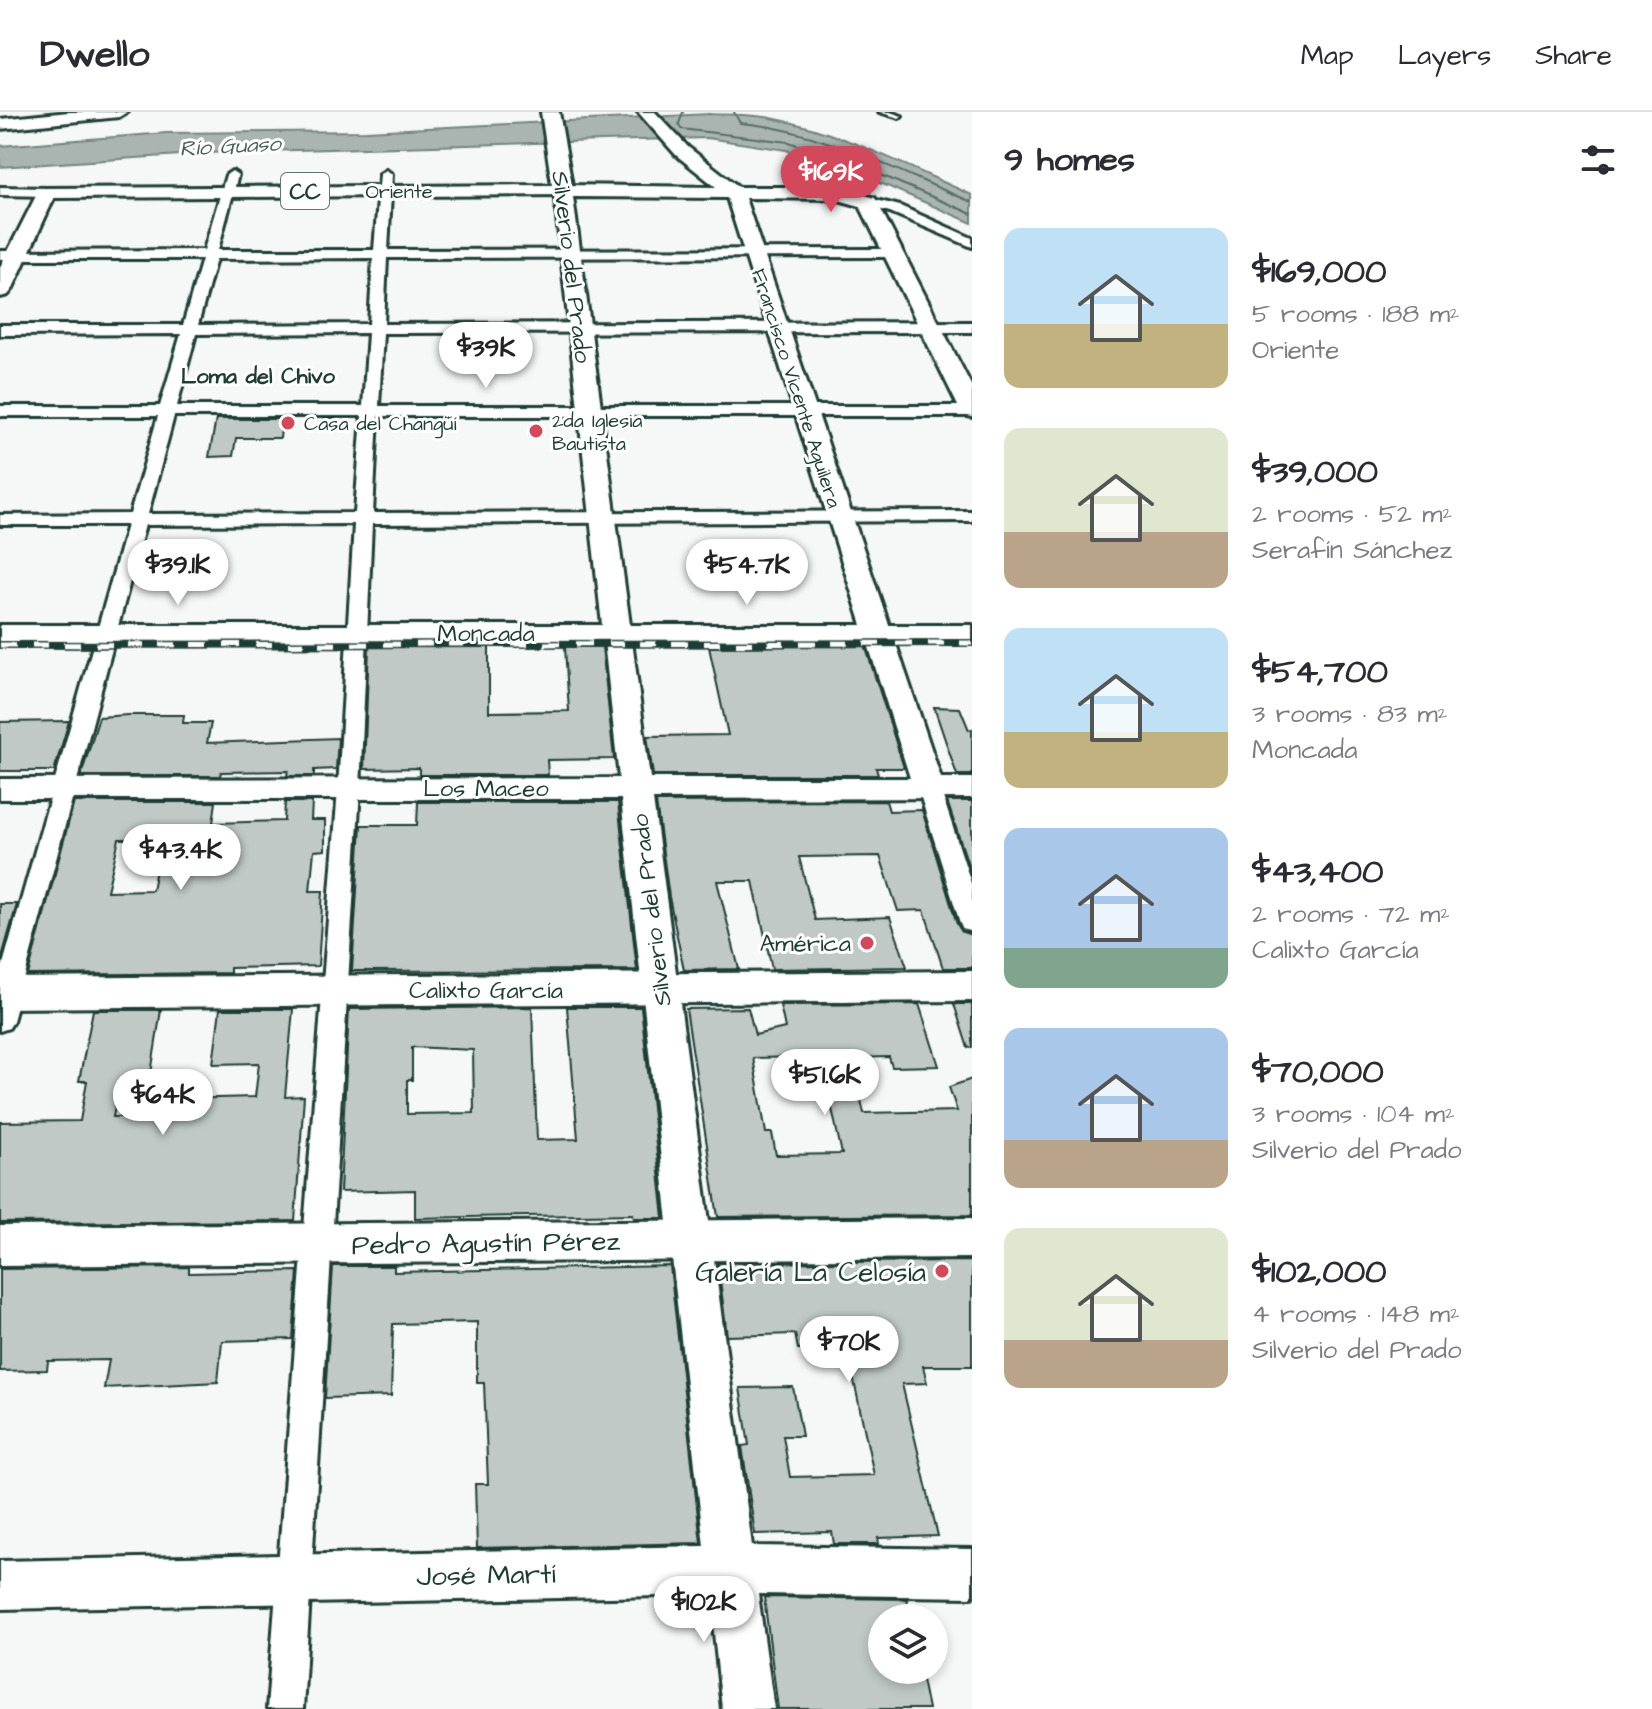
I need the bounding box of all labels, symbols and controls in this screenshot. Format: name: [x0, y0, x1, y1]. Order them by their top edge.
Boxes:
text: Dwello: [40, 29, 149, 81]
text: Map: [1301, 36, 1354, 75]
text: Layers: [1398, 36, 1491, 75]
text: Share: [1535, 36, 1612, 75]
water label: Río Guaso: [179, 128, 283, 165]
text: 9 homes: [1004, 136, 1135, 184]
icon: filters: [1576, 138, 1620, 182]
pin: $169K: [775, 146, 887, 214]
text: $169K: [799, 154, 863, 190]
street label: Silverio del Prado: [542, 169, 600, 366]
road number: CC: [281, 173, 329, 209]
street label: Oriente: [365, 178, 433, 206]
text: $169,000: [1252, 248, 1386, 296]
icon: home: [1068, 260, 1164, 356]
street label: Francisco Vicente Aguilera: [743, 265, 848, 512]
text: 5 rooms · 188 m²: [1252, 296, 1460, 332]
pin: $39K: [439, 322, 533, 390]
text: $39K: [457, 330, 515, 366]
text: Oriente: [1252, 332, 1339, 368]
district label: Loma del Chivo: [181, 361, 336, 392]
place label: 2da Iglesia Bautista: [552, 407, 642, 458]
place label: Casa del Changüí: [304, 410, 457, 439]
marker: Casa del Changüí: [279, 414, 297, 432]
marker: 2da Iglesia Bautista: [527, 422, 545, 440]
text: $39,000: [1252, 448, 1378, 496]
icon: home: [1068, 460, 1164, 556]
text: 2 rooms · 52 m²: [1252, 496, 1452, 532]
text: Serafín Sánchez: [1252, 532, 1452, 568]
pin: $39.1K: [113, 539, 243, 607]
pin: $54.7K: [682, 539, 812, 607]
text: $39.1K: [145, 547, 211, 583]
text: $54.7K: [704, 547, 790, 583]
street label: Moncada: [437, 617, 535, 651]
text: $54,700: [1252, 648, 1388, 696]
icon: home: [1068, 660, 1164, 756]
text: 3 rooms · 83 m²: [1252, 696, 1447, 732]
text: Moncada: [1252, 732, 1357, 768]
street label: Los Maceo: [423, 772, 549, 806]
street label: Silverio del Prado: [623, 811, 681, 1008]
pin: $43.4K: [116, 824, 246, 892]
text: $43.4K: [140, 832, 222, 868]
text: $43,400: [1252, 848, 1383, 896]
icon: home: [1068, 860, 1164, 956]
text: 2 rooms · 72 m²: [1252, 896, 1450, 932]
place label: América: [760, 927, 851, 961]
text: Calixto García: [1252, 932, 1419, 968]
marker: América: [858, 934, 876, 952]
street label: Calixto García: [409, 974, 563, 1008]
text: $70,000: [1252, 1048, 1384, 1096]
pin: $51.6K: [760, 1049, 890, 1117]
text: $51.6K: [789, 1057, 861, 1093]
icon: home: [1068, 1060, 1164, 1156]
pin: $64K: [116, 1069, 210, 1137]
text: $64K: [131, 1077, 195, 1113]
text: 3 rooms · 104 m²: [1252, 1096, 1455, 1132]
text: Silverio del Prado: [1252, 1132, 1462, 1168]
street label: Pedro Agustín Pérez: [351, 1222, 621, 1266]
text: $102,000: [1252, 1248, 1387, 1296]
place label: Galería La Celosía: [695, 1253, 926, 1292]
icon: home: [1068, 1260, 1164, 1356]
marker: Galería La Celosía: [933, 1262, 951, 1280]
text: 4 rooms · 148 m²: [1252, 1296, 1460, 1332]
pin: $70K: [802, 1316, 896, 1384]
text: $70K: [818, 1324, 880, 1360]
text: Silverio del Prado: [1252, 1332, 1462, 1368]
street label: José Martí: [416, 1555, 557, 1596]
pin: $102K: [648, 1576, 760, 1644]
text: $102K: [672, 1584, 736, 1620]
map controls: [868, 1604, 948, 1684]
button: layers: [868, 1604, 948, 1684]

